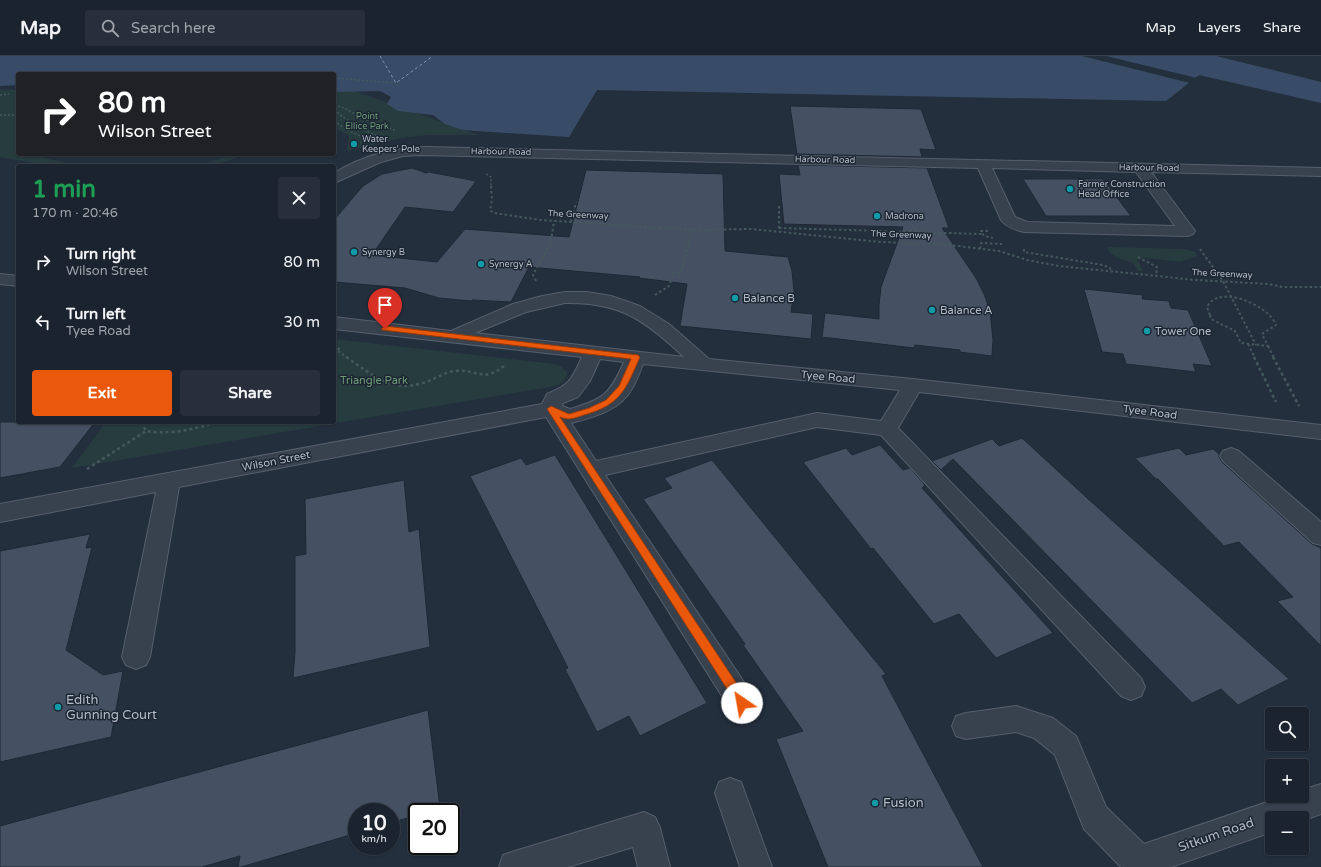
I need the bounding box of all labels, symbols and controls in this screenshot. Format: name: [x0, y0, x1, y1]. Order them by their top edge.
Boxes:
search box: [85, 10, 365, 46]
text: Map: [20, 17, 61, 39]
icon: search: [99, 17, 121, 39]
text: Search here: [131, 19, 215, 37]
text: Map: [1146, 19, 1176, 36]
text: Layers: [1198, 19, 1241, 36]
text: Share: [1263, 19, 1301, 36]
text: 80 m: [98, 86, 166, 120]
icon: right: [32, 88, 84, 140]
park label: Point Ellice Park: [345, 111, 389, 132]
text: Wilson Street: [98, 120, 212, 142]
place label: Water Keepers' Pole: [362, 134, 420, 155]
marker: Water Keepers' Pole: [349, 139, 359, 149]
street label: Harbour Road: [471, 146, 531, 158]
street label: Harbour Road: [795, 154, 855, 166]
street label: Harbour Road: [1119, 162, 1179, 174]
text: 1 min: [32, 175, 96, 204]
button: close: [278, 177, 320, 219]
place label: Farmer Construction Head Office: [1078, 179, 1166, 200]
marker: Farmer Construction Head Office: [1065, 184, 1075, 194]
text: 170 m · 20:46: [32, 205, 118, 221]
street label: The Greenway: [547, 208, 609, 222]
marker: Madrona: [872, 211, 882, 221]
place label: Madrona: [885, 211, 924, 222]
street label: The Greenway: [870, 228, 932, 242]
text: Turn right: [66, 245, 136, 263]
marker: Synergy B: [349, 247, 359, 257]
place label: Synergy B: [362, 247, 405, 258]
icon: right: [32, 251, 54, 273]
text: 80 m: [283, 253, 320, 271]
marker: Synergy A: [476, 259, 486, 269]
place label: Synergy A: [489, 259, 533, 270]
text: Wilson Street: [66, 263, 148, 279]
street label: The Greenway: [1191, 267, 1253, 281]
pin: [368, 288, 402, 329]
place label: Balance B: [743, 292, 795, 305]
marker: Balance B: [730, 293, 740, 303]
icon: arrive: [374, 294, 396, 316]
place label: Balance A: [940, 304, 993, 317]
text: Turn left: [66, 305, 126, 323]
marker: Balance A: [927, 305, 937, 315]
icon: left: [32, 311, 54, 333]
text: 30 m: [283, 313, 320, 331]
text: Tyee Road: [66, 323, 131, 339]
place label: Tower One: [1155, 325, 1211, 338]
marker: Tower One: [1142, 326, 1152, 336]
street label: Tyee Road: [800, 368, 856, 386]
button: Exit: [32, 370, 172, 416]
button: Share: [180, 370, 320, 416]
park label: Triangle Park: [340, 374, 408, 387]
street label: Tyee Road: [1122, 402, 1178, 422]
street label: Wilson Street: [241, 448, 311, 474]
position arrow: [721, 682, 763, 724]
place label: Edith Gunning Court: [66, 692, 157, 723]
marker: Edith Gunning Court: [53, 702, 63, 712]
map controls: [1265, 707, 1309, 855]
button: search: [1265, 707, 1309, 751]
button: +: [1265, 759, 1309, 803]
place label: Fusion: [883, 795, 924, 811]
marker: Fusion: [870, 798, 880, 808]
speed limit sign: 20: [408, 803, 460, 855]
button: −: [1265, 811, 1309, 855]
text: 10: [361, 812, 387, 836]
street label: Sitkum Road: [1176, 815, 1256, 855]
text: km/h: [361, 833, 387, 845]

